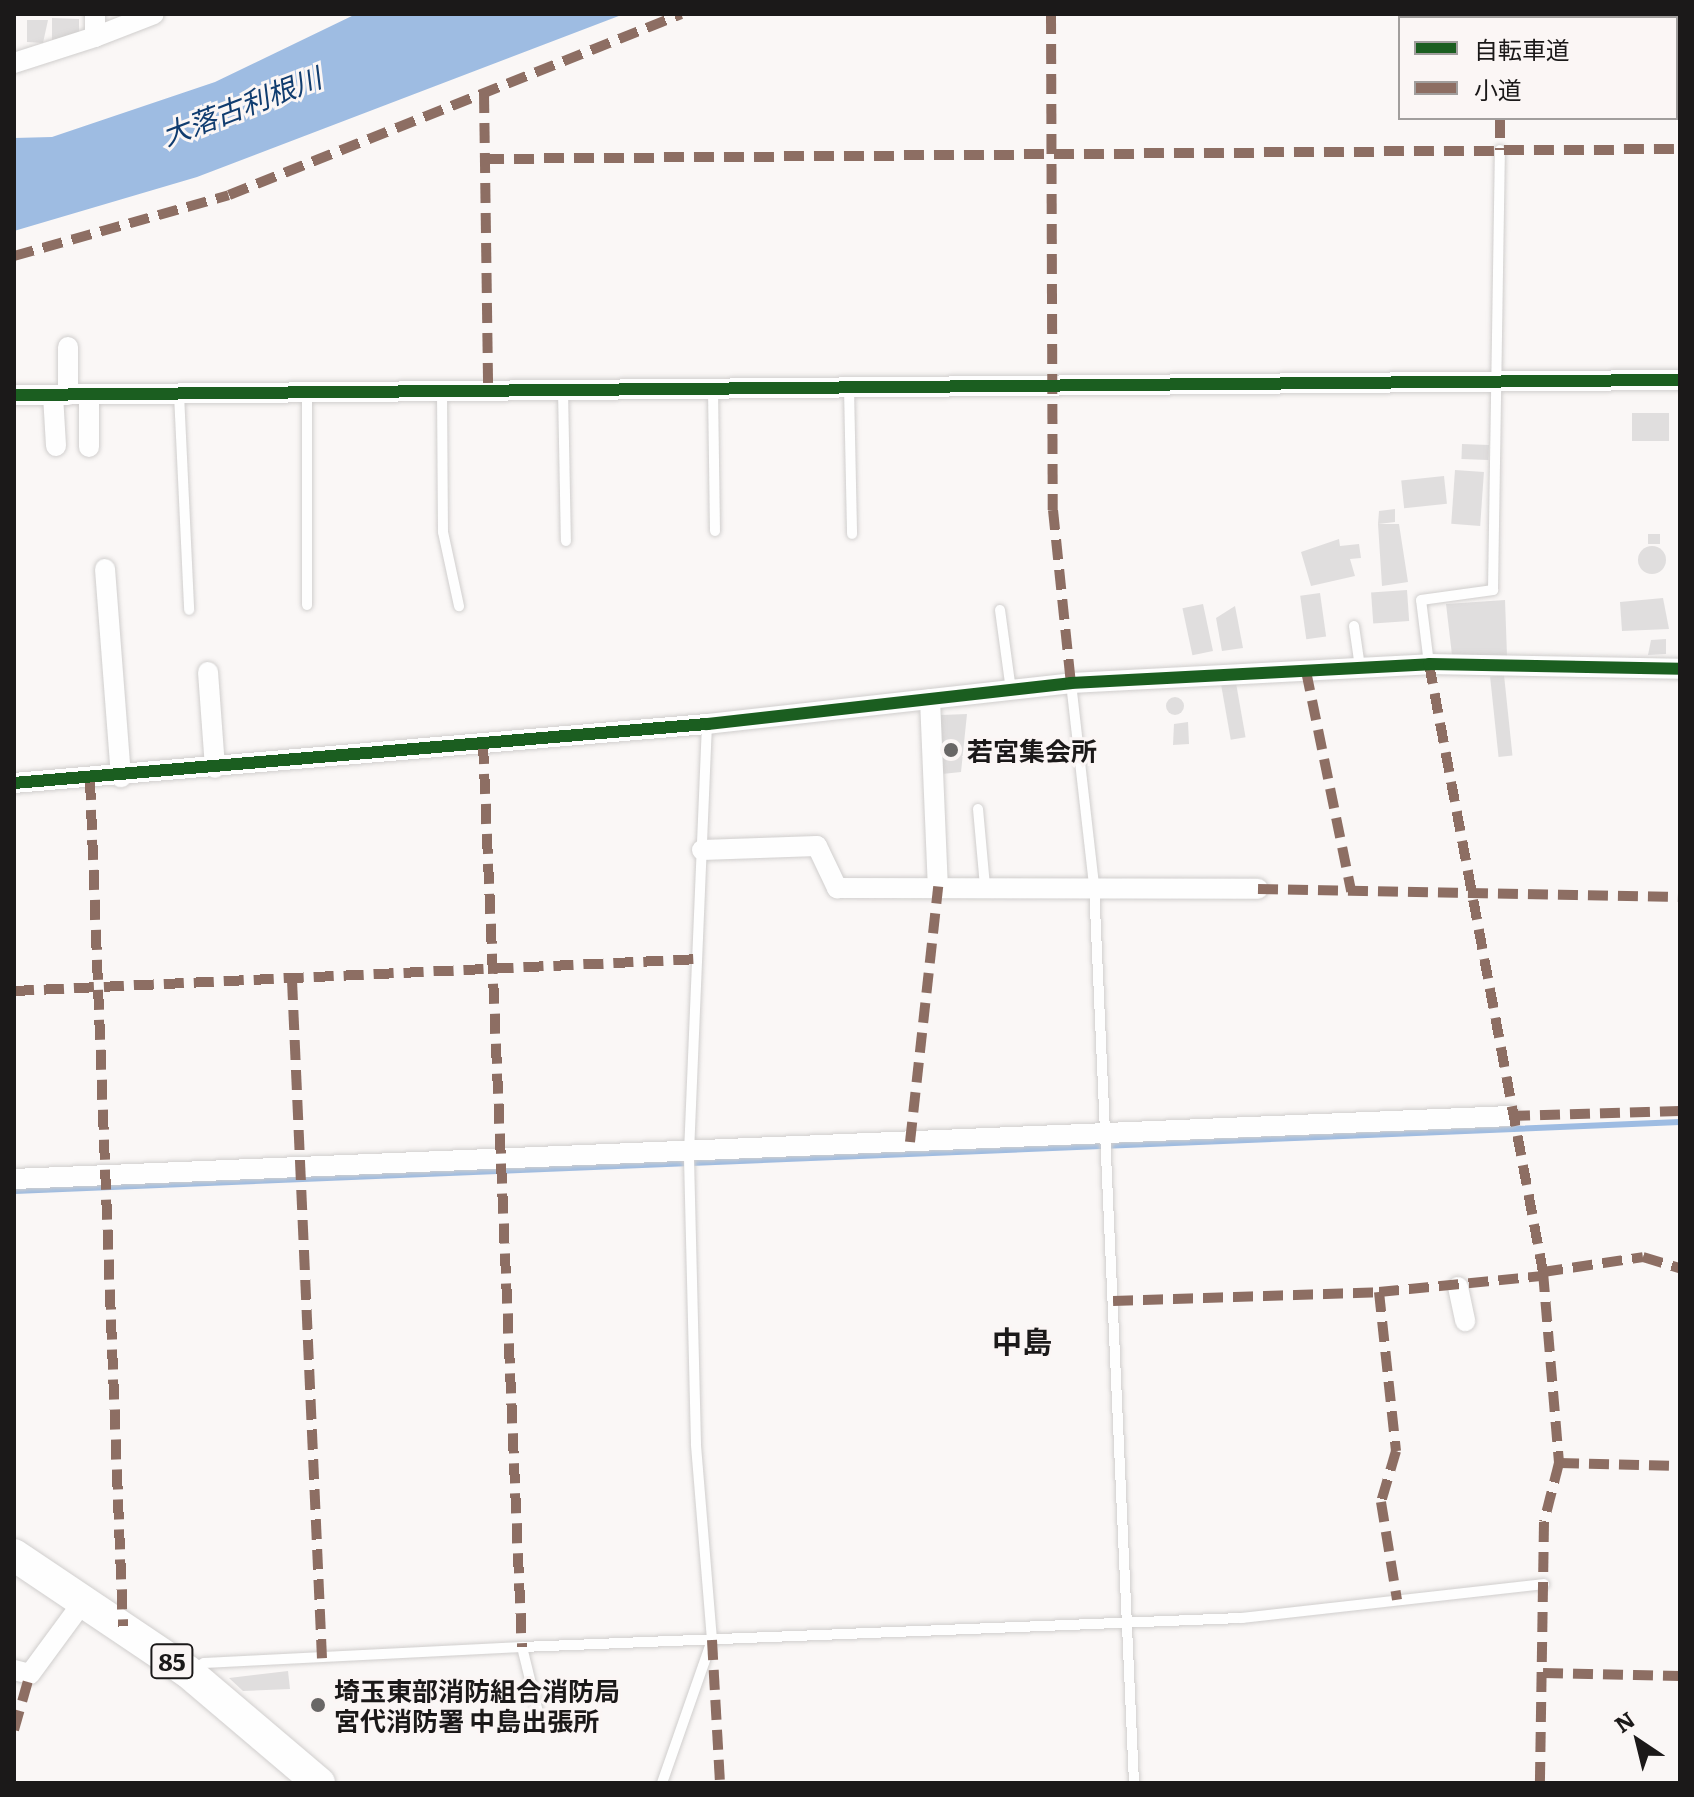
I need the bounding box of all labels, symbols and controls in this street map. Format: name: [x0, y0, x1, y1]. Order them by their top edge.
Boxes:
legend: [1398, 16, 1678, 120]
text: 自転車道: [1474, 31, 1570, 66]
water label: 大落古利根川: [157, 59, 325, 151]
text: 小道: [1474, 71, 1522, 106]
place label: 若宮集会所: [967, 734, 1097, 766]
marker: 若宮集会所: [942, 741, 960, 759]
district label: 中島: [992, 1322, 1052, 1358]
road number: 85: [150, 1641, 194, 1681]
place label: 埼玉東部消防組合消防局 宮代消防署 中島出張所: [334, 1674, 620, 1736]
marker: 埼玉東部消防組合消防局 宮代消防署 中島出張所: [309, 1696, 327, 1714]
north arrow: [1598, 1701, 1678, 1781]
text: N: [1607, 1702, 1641, 1740]

